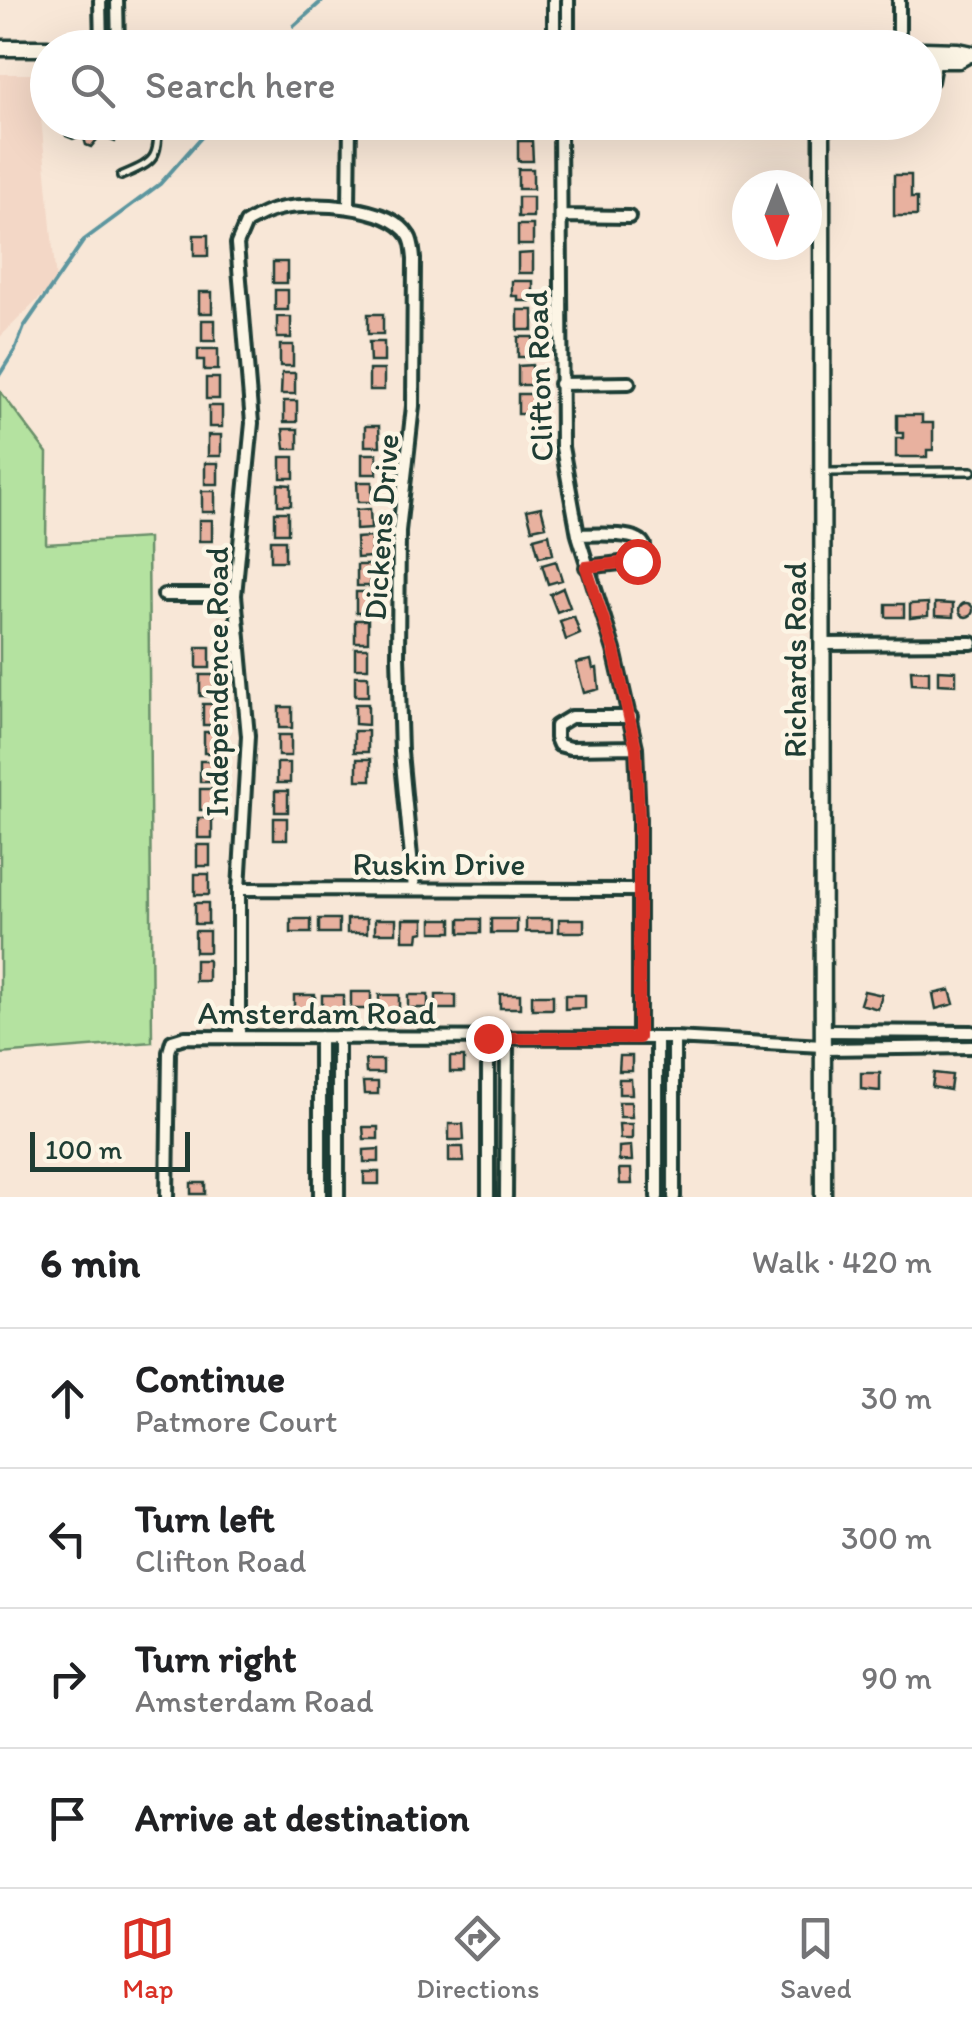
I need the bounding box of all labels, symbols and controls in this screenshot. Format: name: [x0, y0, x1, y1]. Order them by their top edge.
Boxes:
search box: [30, 30, 942, 140]
icon: search: [65, 58, 120, 113]
text: Search here: [145, 62, 336, 108]
north arrow: [732, 170, 822, 260]
street label: Clifton Road: [517, 290, 561, 462]
street label: Dickens Drive: [356, 432, 406, 622]
route start: [615, 539, 661, 585]
street label: Independence Road: [198, 547, 236, 817]
street label: Richards Road: [776, 562, 814, 758]
street label: Ruskin Drive: [352, 845, 526, 883]
street label: Amsterdam Road: [198, 994, 437, 1032]
route end: [466, 1016, 512, 1062]
scale bar: [30, 1127, 190, 1172]
text: 100 m: [45, 1132, 122, 1166]
text: 6 min: [40, 1237, 140, 1288]
text: Walk · 420 m: [752, 1243, 932, 1281]
text: Continue: [135, 1356, 285, 1402]
icon: ahead: [40, 1371, 95, 1426]
text: 30 m: [861, 1379, 932, 1417]
text: Patmore Court: [135, 1402, 337, 1440]
text: Turn left: [135, 1496, 275, 1542]
icon: left: [40, 1511, 95, 1566]
text: 300 m: [841, 1519, 932, 1557]
text: Clifton Road: [135, 1542, 307, 1580]
text: Turn right: [135, 1636, 297, 1682]
icon: right: [40, 1651, 95, 1706]
text: 90 m: [861, 1659, 932, 1697]
text: Amsterdam Road: [135, 1682, 374, 1720]
icon: arrive: [40, 1791, 95, 1846]
text: Arrive at destination: [135, 1795, 470, 1841]
tab: Map: [120, 1911, 175, 2005]
tab: Directions: [416, 1911, 539, 2005]
tab: Saved: [780, 1911, 852, 2005]

